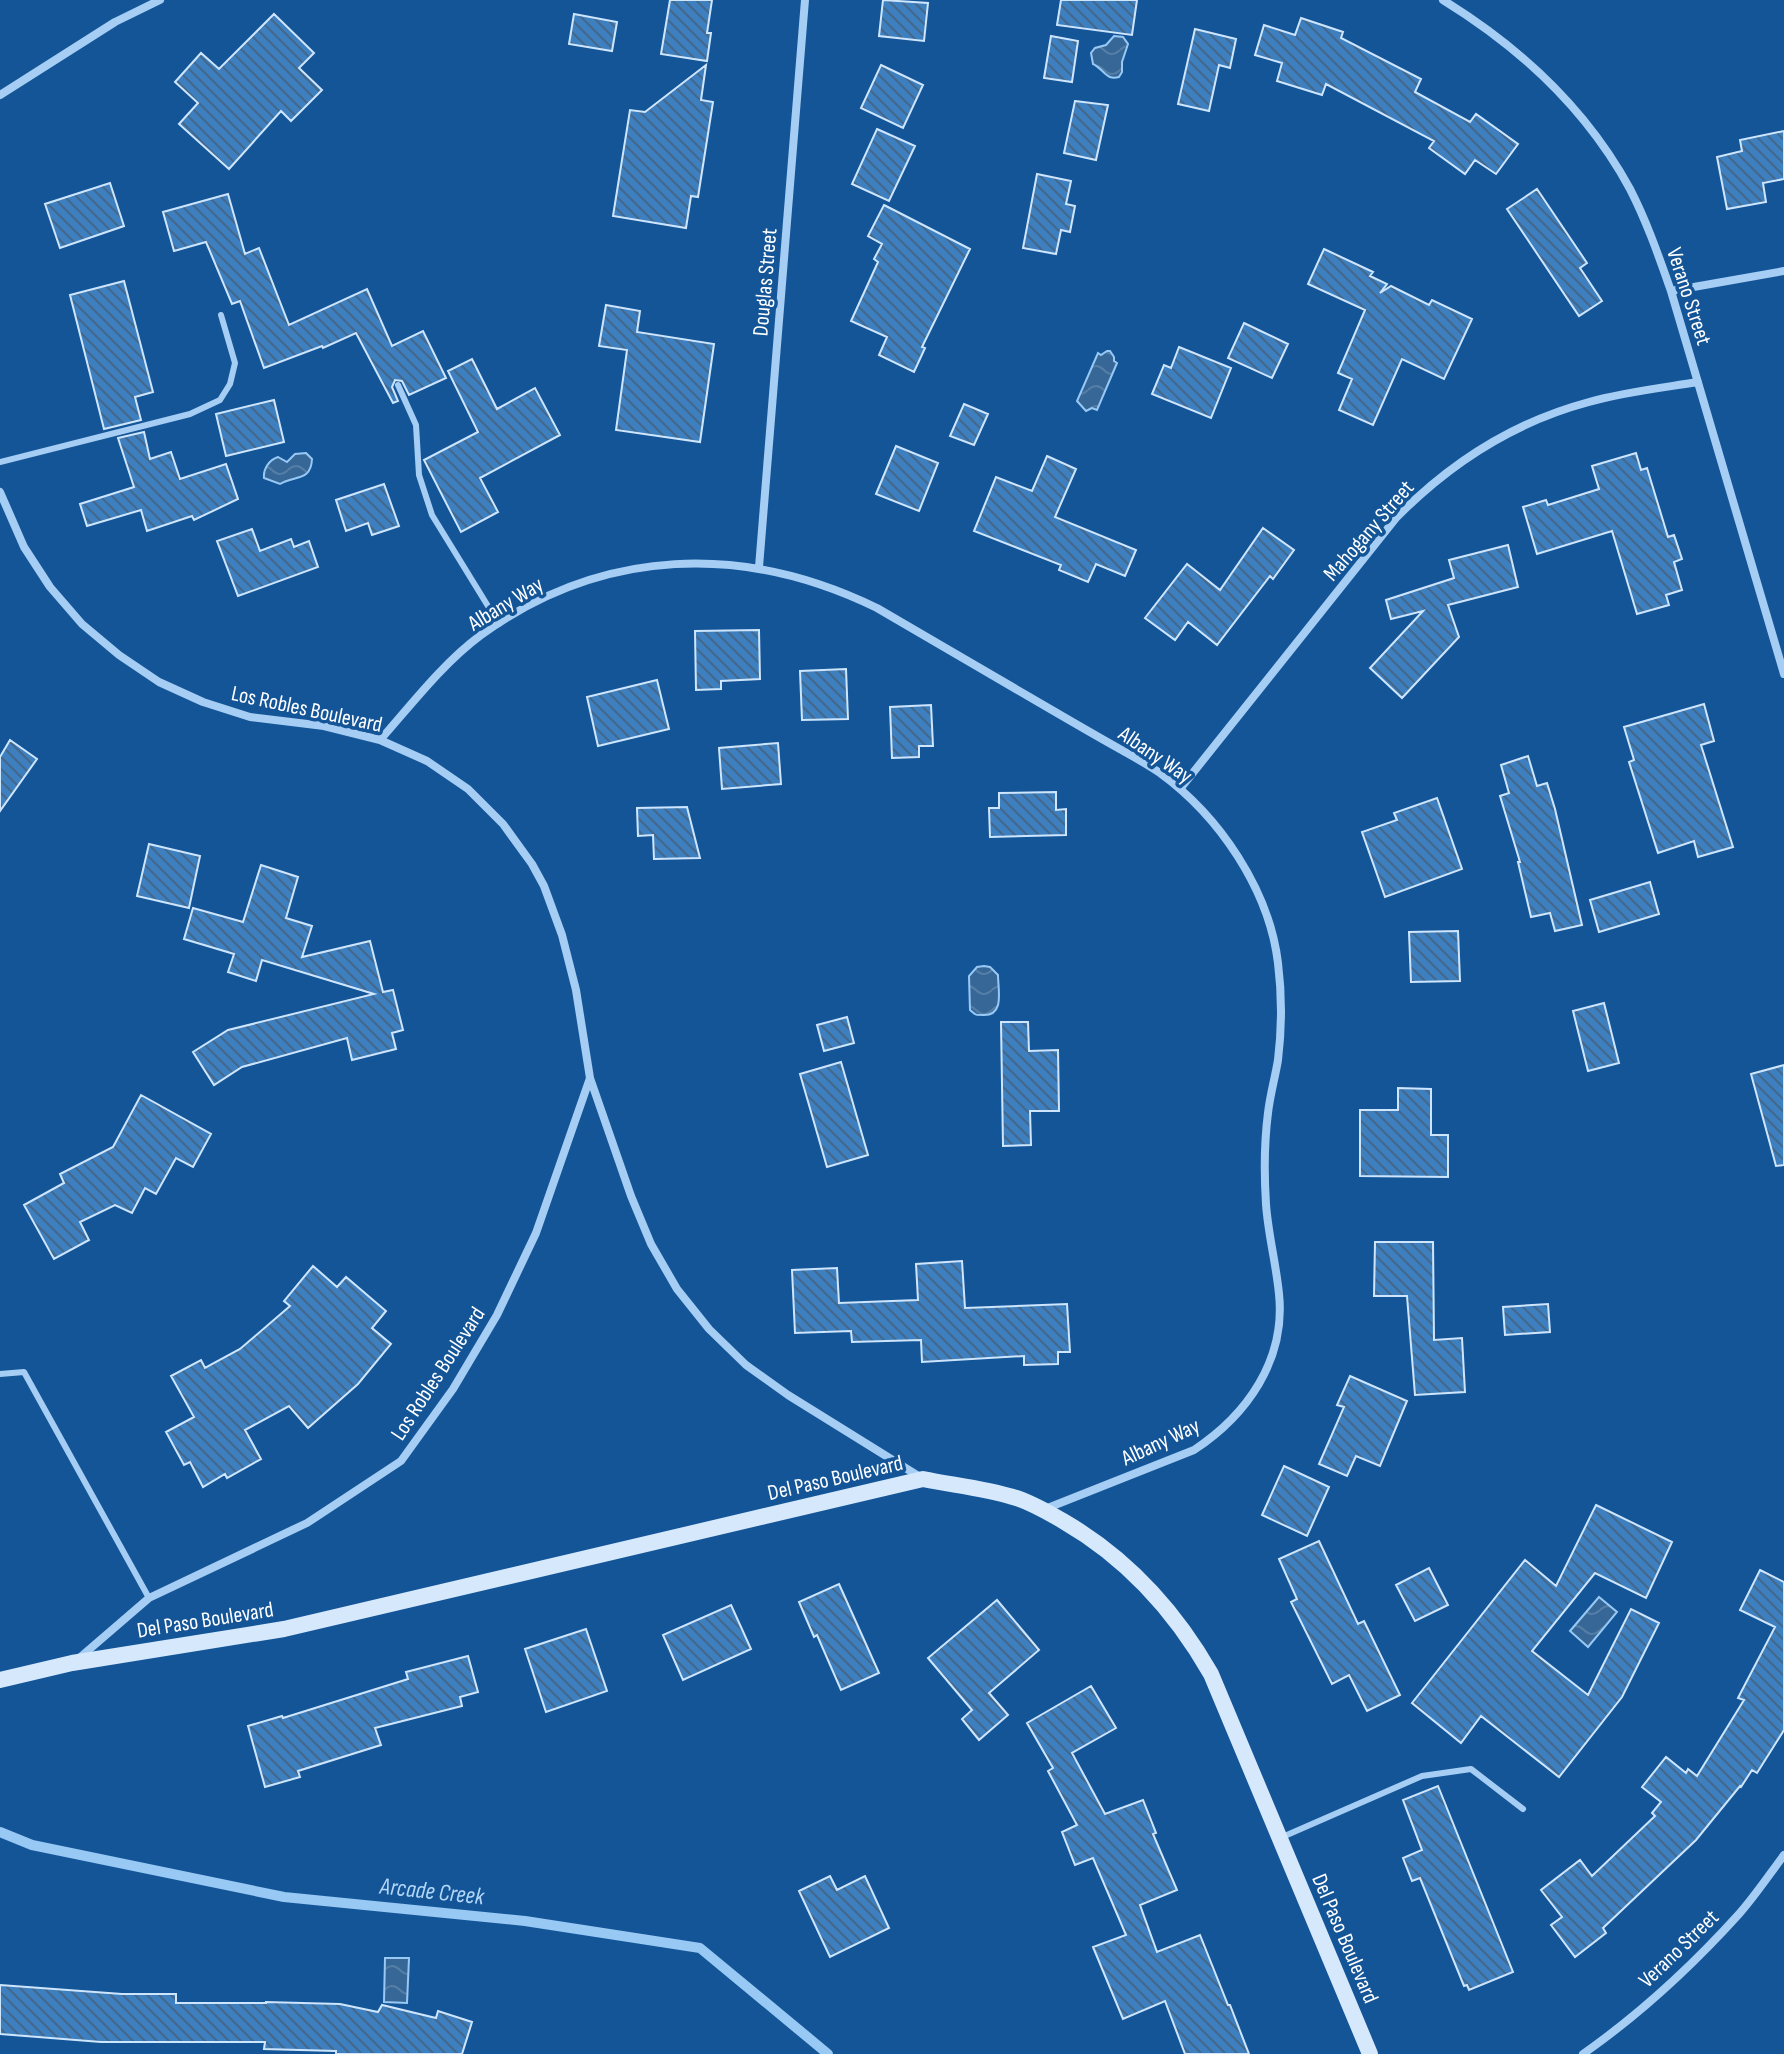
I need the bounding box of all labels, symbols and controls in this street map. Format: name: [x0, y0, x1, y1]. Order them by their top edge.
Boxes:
street label: Douglas Street: [747, 227, 784, 337]
street label: Verano Street: [1660, 244, 1717, 349]
street label: Mahogany Street: [1318, 475, 1420, 587]
street label: Albany Way: [462, 571, 549, 638]
street label: Los Robles Boulevard: [229, 680, 385, 739]
street label: Albany Way: [1112, 720, 1198, 790]
street label: Los Robles Boulevard: [385, 1302, 491, 1446]
street label: Albany Way: [1116, 1412, 1205, 1473]
street label: Del Paso Boulevard: [765, 1450, 906, 1507]
street label: Del Paso Boulevard: [135, 1596, 275, 1645]
street label: Del Paso Boulevard: [1305, 1870, 1384, 2007]
water label: Arcade Creek: [378, 1872, 486, 1911]
street label: Verano Street: [1633, 1904, 1725, 1994]

